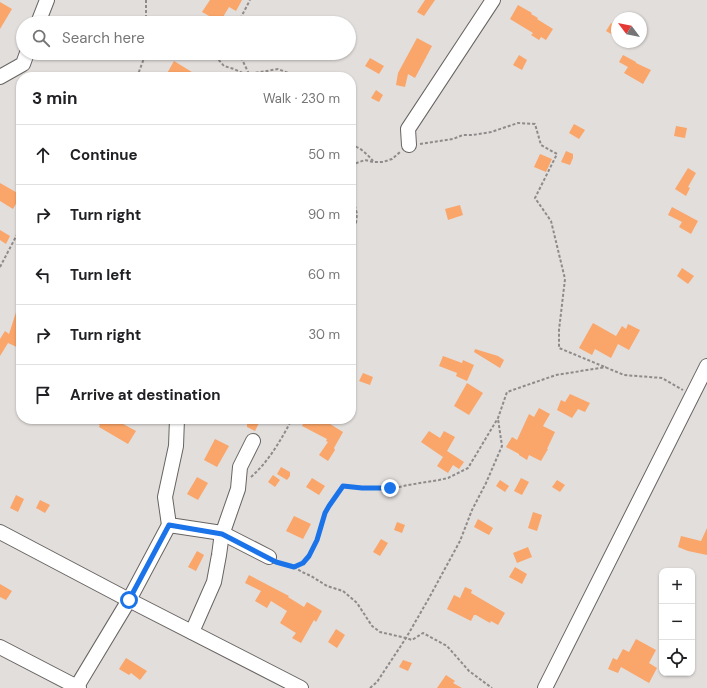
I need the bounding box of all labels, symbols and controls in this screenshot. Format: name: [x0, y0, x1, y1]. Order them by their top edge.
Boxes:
north arrow: [611, 12, 647, 48]
search box: [16, 16, 356, 60]
icon: search: [30, 27, 52, 49]
text: Search here: [62, 28, 145, 48]
text: 3 min: [32, 87, 77, 109]
text: Walk · 230 m: [263, 90, 340, 107]
icon: ahead: [32, 144, 54, 166]
text: Continue: [70, 145, 138, 165]
text: 50 m: [308, 146, 340, 163]
icon: right: [32, 204, 54, 226]
text: Turn right: [70, 205, 141, 225]
text: 90 m: [308, 206, 340, 223]
icon: left: [32, 264, 54, 286]
text: Turn left: [70, 265, 131, 285]
text: 60 m: [308, 266, 340, 283]
icon: right: [32, 324, 54, 346]
text: Turn right: [70, 325, 141, 345]
text: 30 m: [308, 326, 340, 343]
icon: arrive: [32, 384, 54, 406]
text: Arrive at destination: [70, 385, 221, 405]
route end: [381, 479, 399, 497]
map controls: [659, 568, 695, 676]
button: +: [659, 568, 695, 604]
route start: [120, 591, 138, 609]
button: −: [659, 604, 695, 640]
button: locate: [659, 640, 695, 676]

